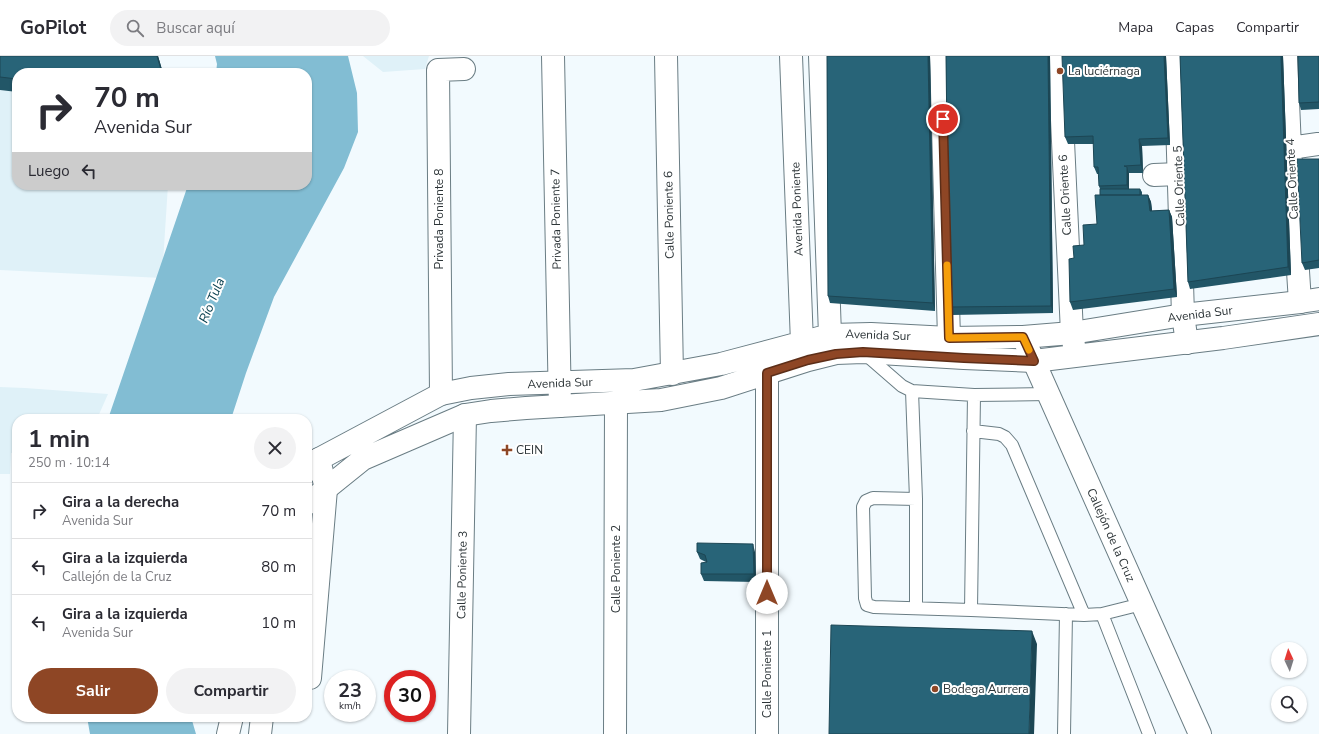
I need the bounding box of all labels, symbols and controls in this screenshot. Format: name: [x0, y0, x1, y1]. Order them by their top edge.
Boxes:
search box: [110, 10, 390, 46]
text: GoPilot: [20, 15, 86, 41]
icon: search: [124, 17, 146, 39]
text: Buscar aquí: [156, 18, 235, 38]
text: Mapa: [1118, 18, 1153, 37]
text: Capas: [1175, 18, 1214, 37]
text: Compartir: [1236, 18, 1299, 37]
place label: La luciérnaga: [1068, 63, 1140, 79]
marker: La luciérnaga: [1055, 66, 1065, 76]
text: 70 m: [94, 79, 160, 117]
icon: right: [28, 84, 80, 136]
pin: [926, 102, 960, 136]
icon: arrive: [932, 108, 954, 130]
text: Avenida Sur: [94, 115, 192, 139]
street label: Calle Oriente 4: [1282, 138, 1302, 220]
street label: Calle Oriente 5: [1170, 145, 1188, 227]
street label: Calle Oriente 6: [1055, 154, 1075, 236]
icon: left: [78, 160, 100, 182]
text: Luego: [28, 161, 70, 181]
street label: Avenida Poniente: [787, 162, 807, 256]
street label: Privada Poniente 8: [431, 168, 447, 270]
street label: Privada Poniente 7: [547, 168, 565, 270]
street label: Calle Poniente 6: [660, 171, 678, 259]
water label: Río Tula: [195, 275, 229, 326]
street label: Avenida Sur: [1167, 302, 1234, 326]
street label: Avenida Sur: [845, 326, 912, 344]
street label: Avenida Sur: [527, 374, 594, 392]
text: 1 min: [28, 423, 90, 455]
button: close: [254, 427, 296, 469]
place label: CEIN: [516, 442, 543, 458]
marker: CEIN: [501, 444, 513, 456]
text: 250 m · 10:14: [28, 454, 110, 472]
street label: Callejón de la Cruz: [1083, 486, 1139, 585]
text: Gira a la derecha: [62, 492, 179, 512]
icon: right: [28, 500, 50, 522]
text: 70 m: [261, 501, 296, 521]
text: Avenida Sur: [62, 512, 133, 530]
street label: Calle Poniente 2: [608, 525, 624, 613]
street label: Calle Poniente 3: [453, 531, 471, 619]
text: Gira a la izquierda: [62, 548, 188, 568]
icon: left: [28, 556, 50, 578]
text: 80 m: [261, 557, 296, 577]
text: Callejón de la Cruz: [62, 568, 172, 586]
position arrow: [746, 572, 788, 614]
text: Gira a la izquierda: [62, 604, 188, 624]
icon: left: [28, 612, 50, 634]
text: 10 m: [261, 613, 296, 633]
text: Avenida Sur: [62, 624, 133, 642]
street label: Calle Poniente 1: [759, 630, 775, 718]
north arrow: [1271, 642, 1307, 678]
map controls: [1271, 642, 1307, 722]
button: Salir: [28, 668, 158, 714]
button: Compartir: [166, 668, 296, 714]
speed limit sign: 30: [384, 670, 436, 722]
text: 23: [338, 677, 362, 704]
place label: Bodega Aurrera: [943, 681, 1029, 697]
marker: Bodega Aurrera: [930, 684, 940, 694]
button: search: [1271, 686, 1307, 722]
text: km/h: [339, 699, 361, 713]

